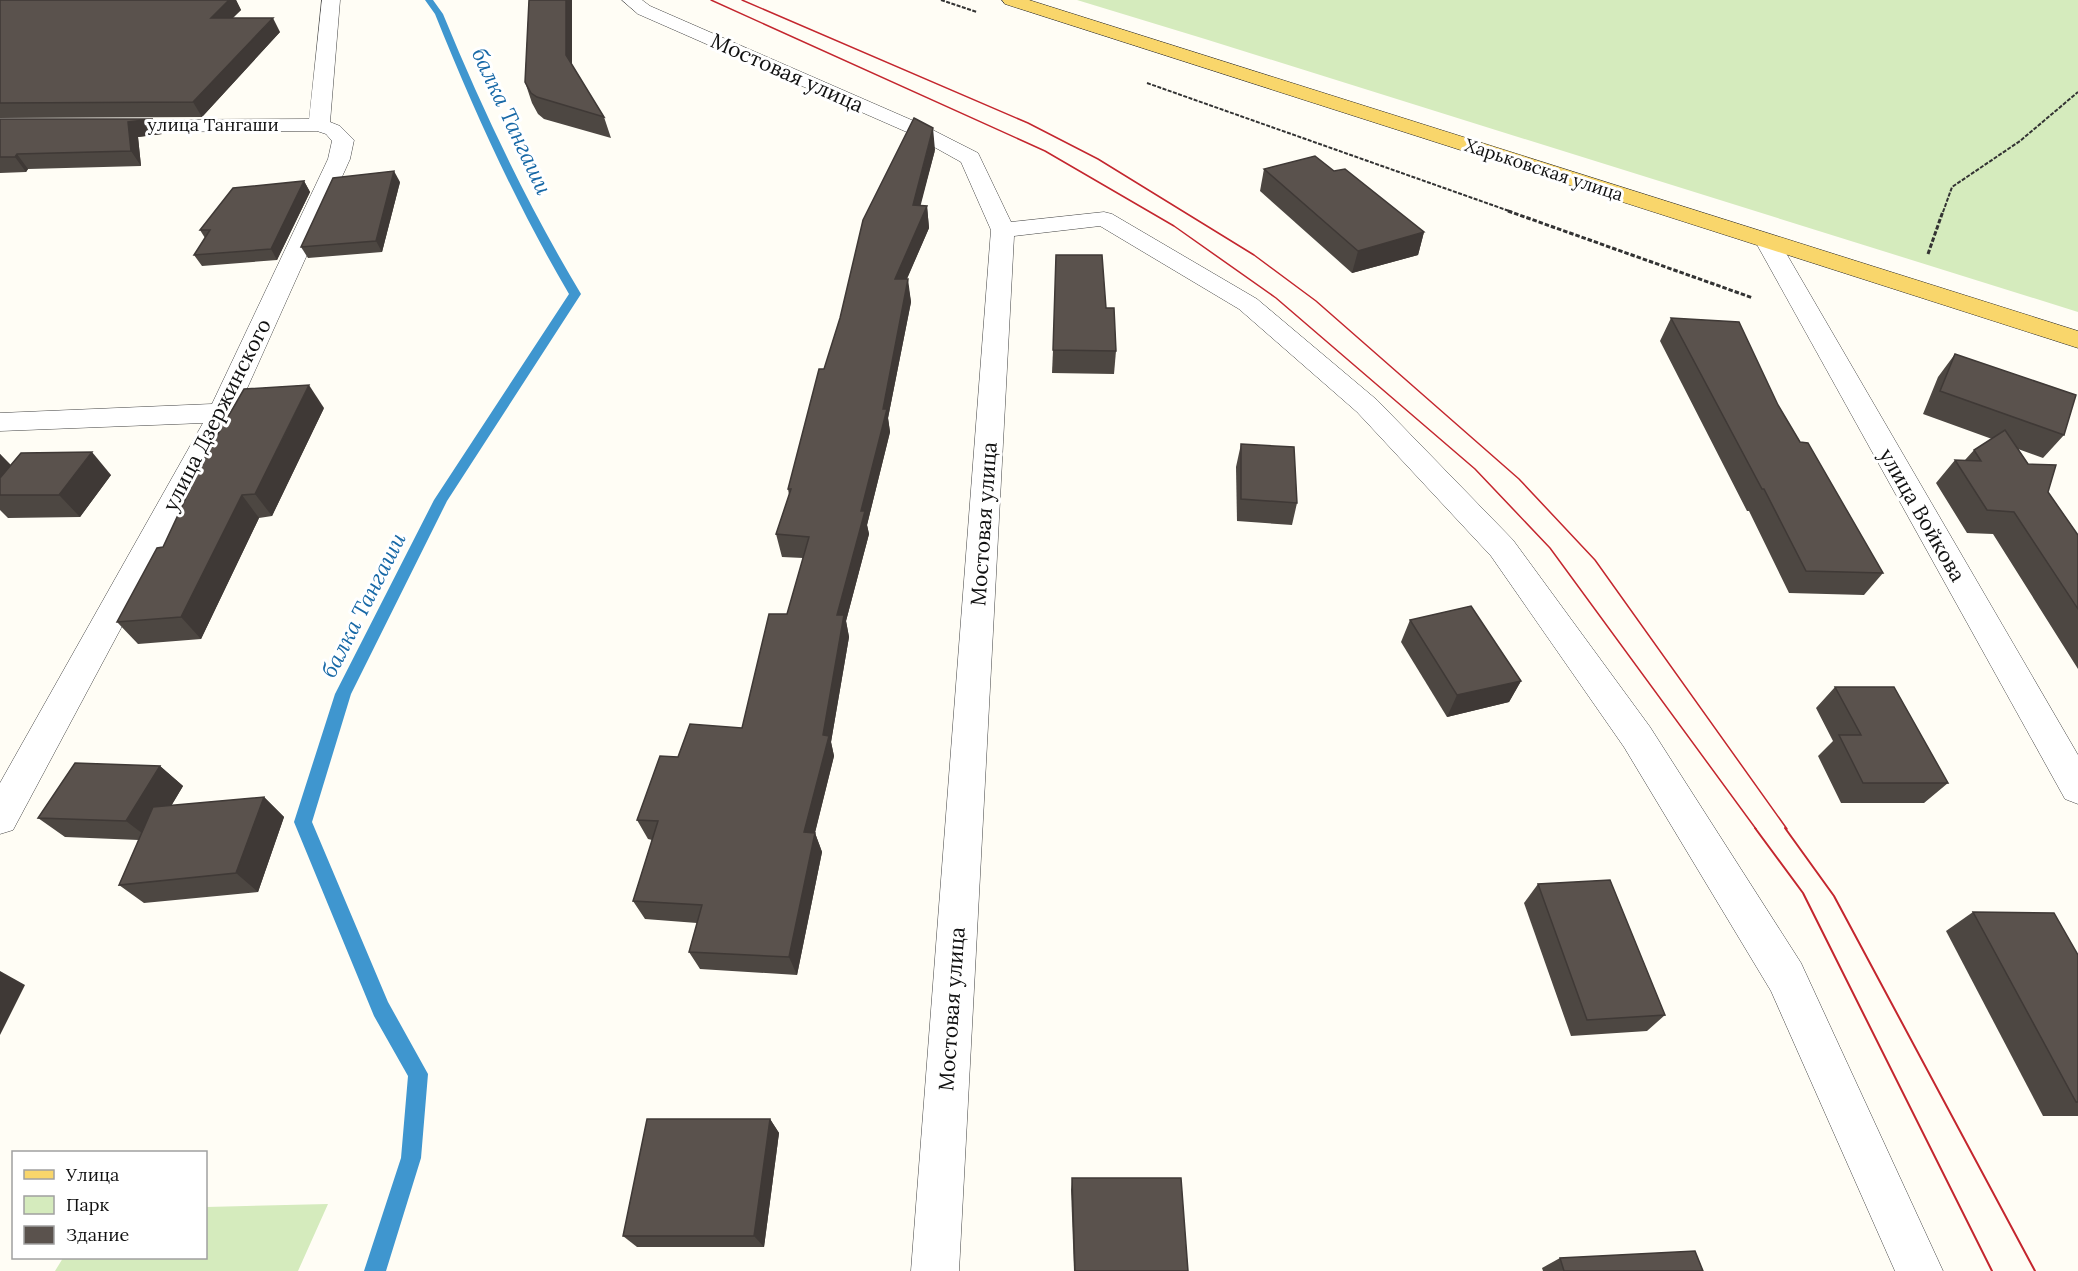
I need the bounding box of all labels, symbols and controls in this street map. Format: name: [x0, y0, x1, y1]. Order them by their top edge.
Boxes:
street label: Мостовая улица: [707, 27, 868, 118]
water label: балка Тангаши: [466, 43, 558, 199]
street label: улица Тангаши: [147, 113, 279, 136]
street label: Харьковская улица: [1462, 133, 1626, 206]
street label: улица Дзержинского: [156, 314, 277, 516]
street label: Мостовая улица: [964, 441, 1003, 607]
street label: улица Войкова: [1873, 443, 1972, 586]
water label: балка Тангаши: [314, 528, 412, 682]
street label: Мостовая улица: [932, 926, 971, 1092]
legend: [12, 1151, 207, 1259]
text: Улица: [65, 1163, 119, 1186]
text: Парк: [66, 1193, 110, 1216]
text: Здание: [66, 1223, 129, 1246]

